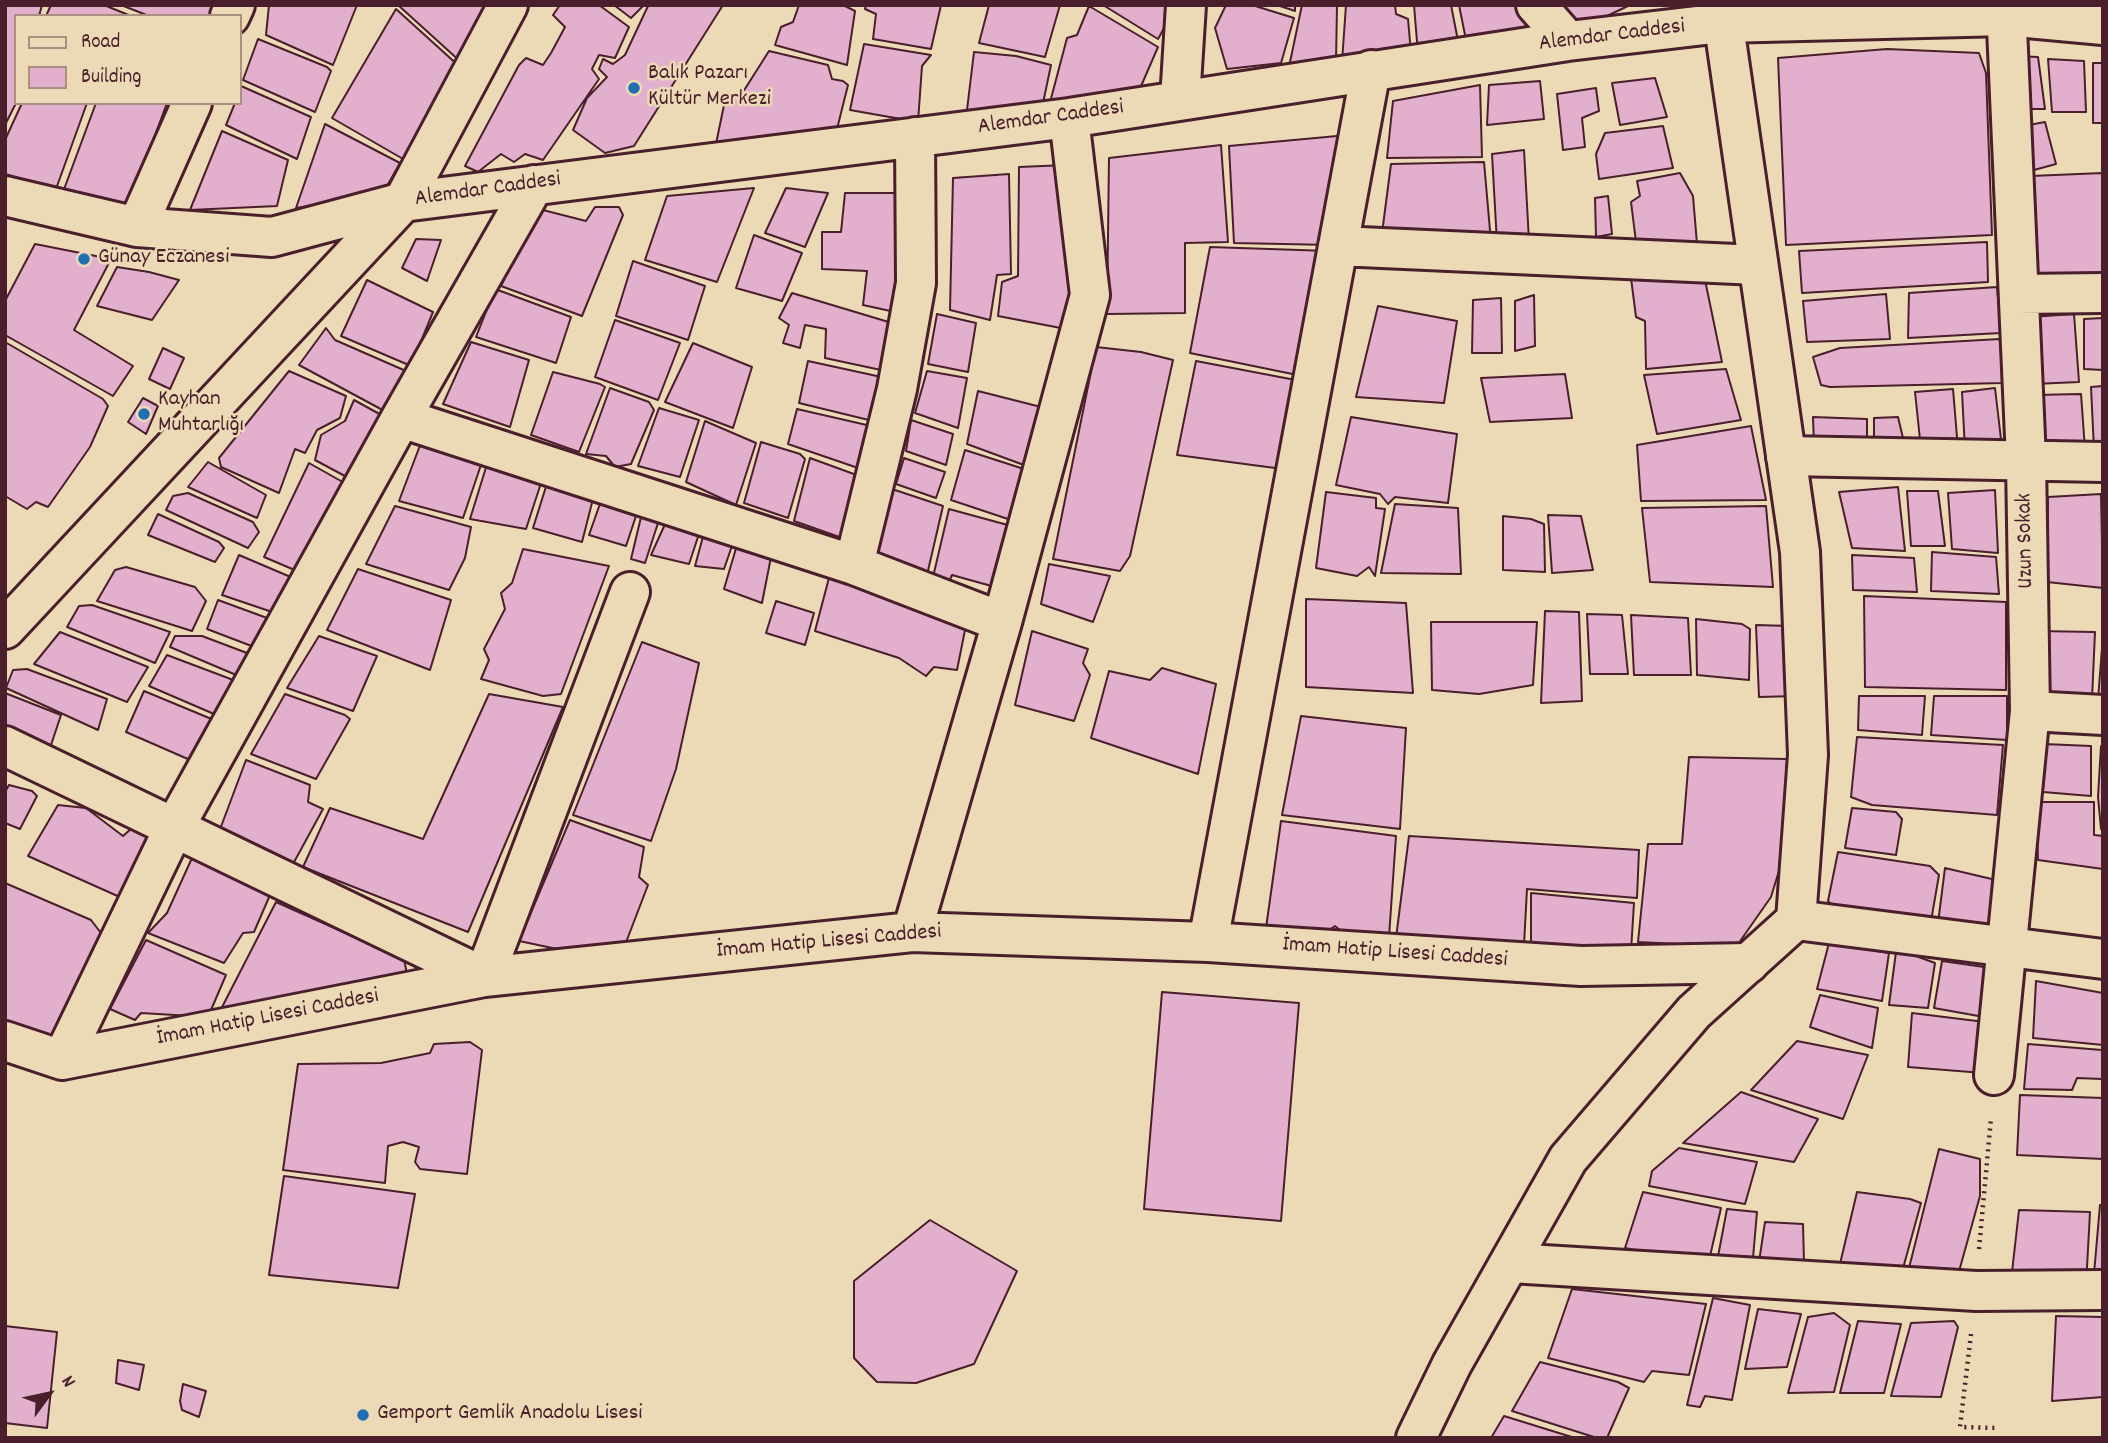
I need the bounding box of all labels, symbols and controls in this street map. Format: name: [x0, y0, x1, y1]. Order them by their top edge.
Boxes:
legend: [14, 14, 242, 105]
street label: Alemdar Caddesi: [1537, 14, 1687, 60]
text: Road: [81, 28, 120, 58]
place label: Balık Pazarı Kültür Merkezi: [648, 61, 771, 115]
text: Building: [81, 63, 141, 93]
marker: Balık Pazarı Kültür Merkezi: [626, 80, 642, 96]
street label: Alemdar Caddesi: [976, 95, 1126, 143]
street label: Alemdar Caddesi: [413, 167, 563, 215]
place label: Günay Eczanesi: [98, 245, 229, 273]
marker: Günay Eczanesi: [76, 251, 92, 267]
place label: Kayhan Muhtarlığı: [158, 387, 244, 441]
marker: Kayhan Muhtarlığı: [136, 406, 152, 422]
street label: Uzun Sokak: [2012, 493, 2042, 589]
street label: İmam Hatip Lisesi Caddesi: [715, 919, 943, 967]
street label: İmam Hatip Lisesi Caddesi: [1282, 932, 1508, 976]
street label: İmam Hatip Lisesi Caddesi: [155, 984, 381, 1054]
north arrow: [14, 1359, 84, 1429]
text: N: [53, 1371, 81, 1394]
place label: Gemport Gemlik Anadolu Lisesi: [377, 1401, 643, 1429]
marker: Gemport Gemlik Anadolu Lisesi: [355, 1407, 371, 1423]

